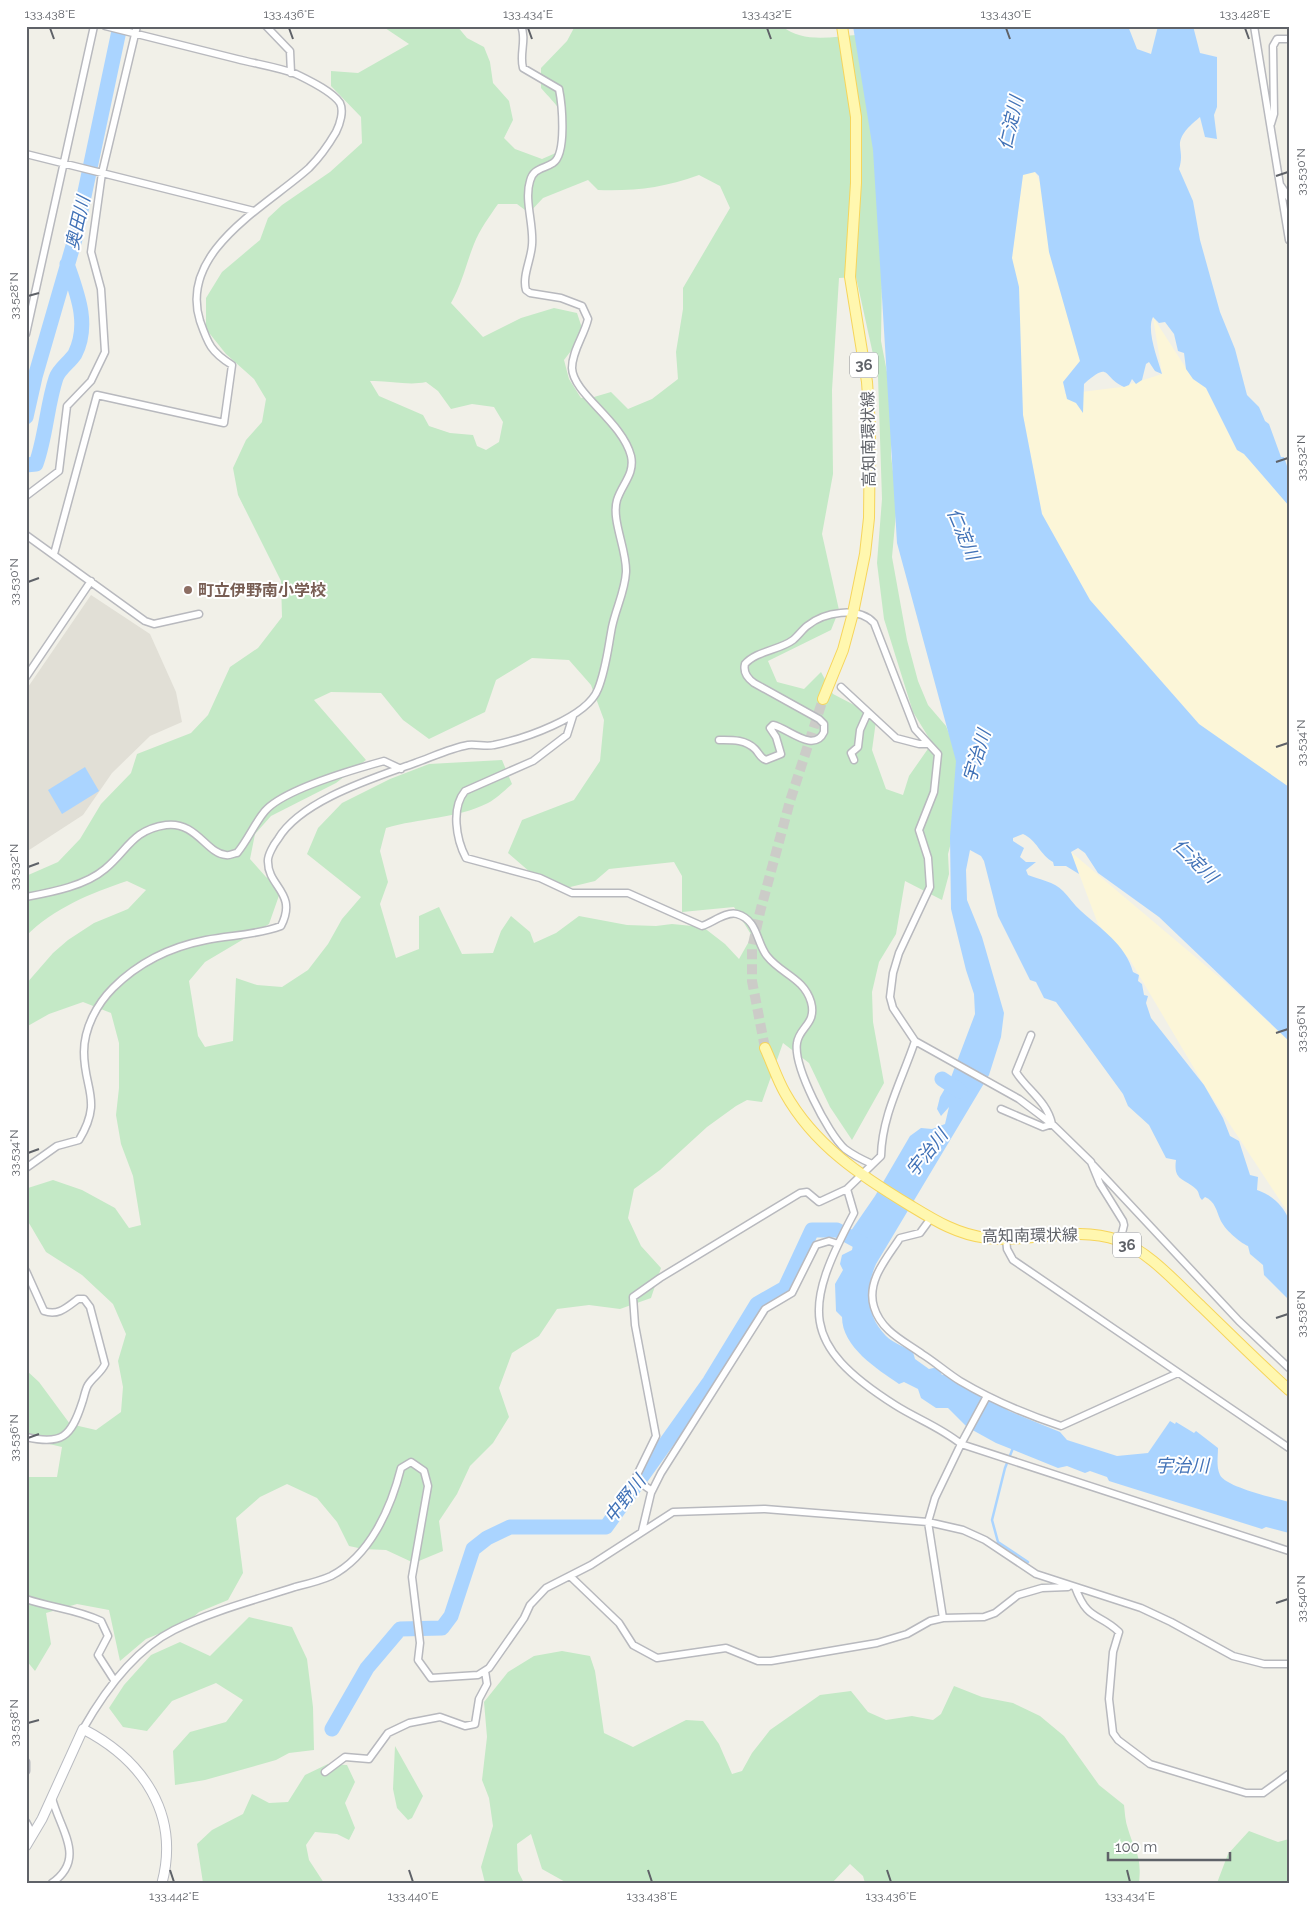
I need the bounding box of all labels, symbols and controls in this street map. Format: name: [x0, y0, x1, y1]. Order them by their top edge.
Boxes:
text: 133.438°E: [25, 7, 75, 21]
text: 133.436°E: [264, 7, 314, 21]
text: 133.434°E: [503, 7, 553, 21]
text: 133.432°E: [742, 7, 792, 21]
text: 133.430°E: [981, 7, 1031, 21]
text: 133.428°E: [1220, 7, 1270, 21]
water label: 仁淀川: [994, 92, 1027, 152]
text: 33.530°N: [1294, 148, 1308, 196]
water label: 奥田川: [61, 192, 94, 252]
text: 33.528°N: [7, 272, 21, 320]
road number: 36: [850, 352, 878, 378]
street label: 高知南環状線: [858, 391, 879, 487]
text: 33.532°N: [1294, 435, 1308, 481]
water label: 仁淀川: [943, 505, 984, 565]
text: 33.530°N: [7, 558, 21, 606]
place label: 町立伊野南小学校: [198, 581, 326, 600]
marker: 町立伊野南小学校: [182, 584, 194, 596]
text: 33.534°N: [1294, 720, 1308, 766]
water label: 宇治川: [959, 725, 995, 785]
water label: 仁淀川: [1169, 834, 1224, 888]
text: 33.532°N: [7, 844, 21, 890]
text: 33.536°N: [1294, 1005, 1308, 1053]
water label: 宇治川: [901, 1124, 953, 1180]
text: 33.534°N: [7, 1130, 21, 1176]
street label: 高知南環状線: [982, 1225, 1078, 1246]
road number: 36: [1113, 1232, 1141, 1258]
text: 33.538°N: [1294, 1290, 1308, 1338]
text: 33.536°N: [7, 1414, 21, 1462]
water label: 宇治川: [1155, 1455, 1211, 1476]
water label: 中野川: [600, 1469, 651, 1526]
text: 33.540°N: [1294, 1575, 1308, 1623]
text: 33.538°N: [7, 1699, 21, 1747]
scale bar: [1108, 1829, 1230, 1861]
text: 100 m: [1115, 1838, 1157, 1856]
text: 133.442°E: [149, 1889, 199, 1903]
text: 133.440°E: [388, 1889, 438, 1903]
text: 133.438°E: [627, 1889, 677, 1903]
text: 133.436°E: [866, 1889, 916, 1903]
text: 133.434°E: [1105, 1889, 1155, 1903]

